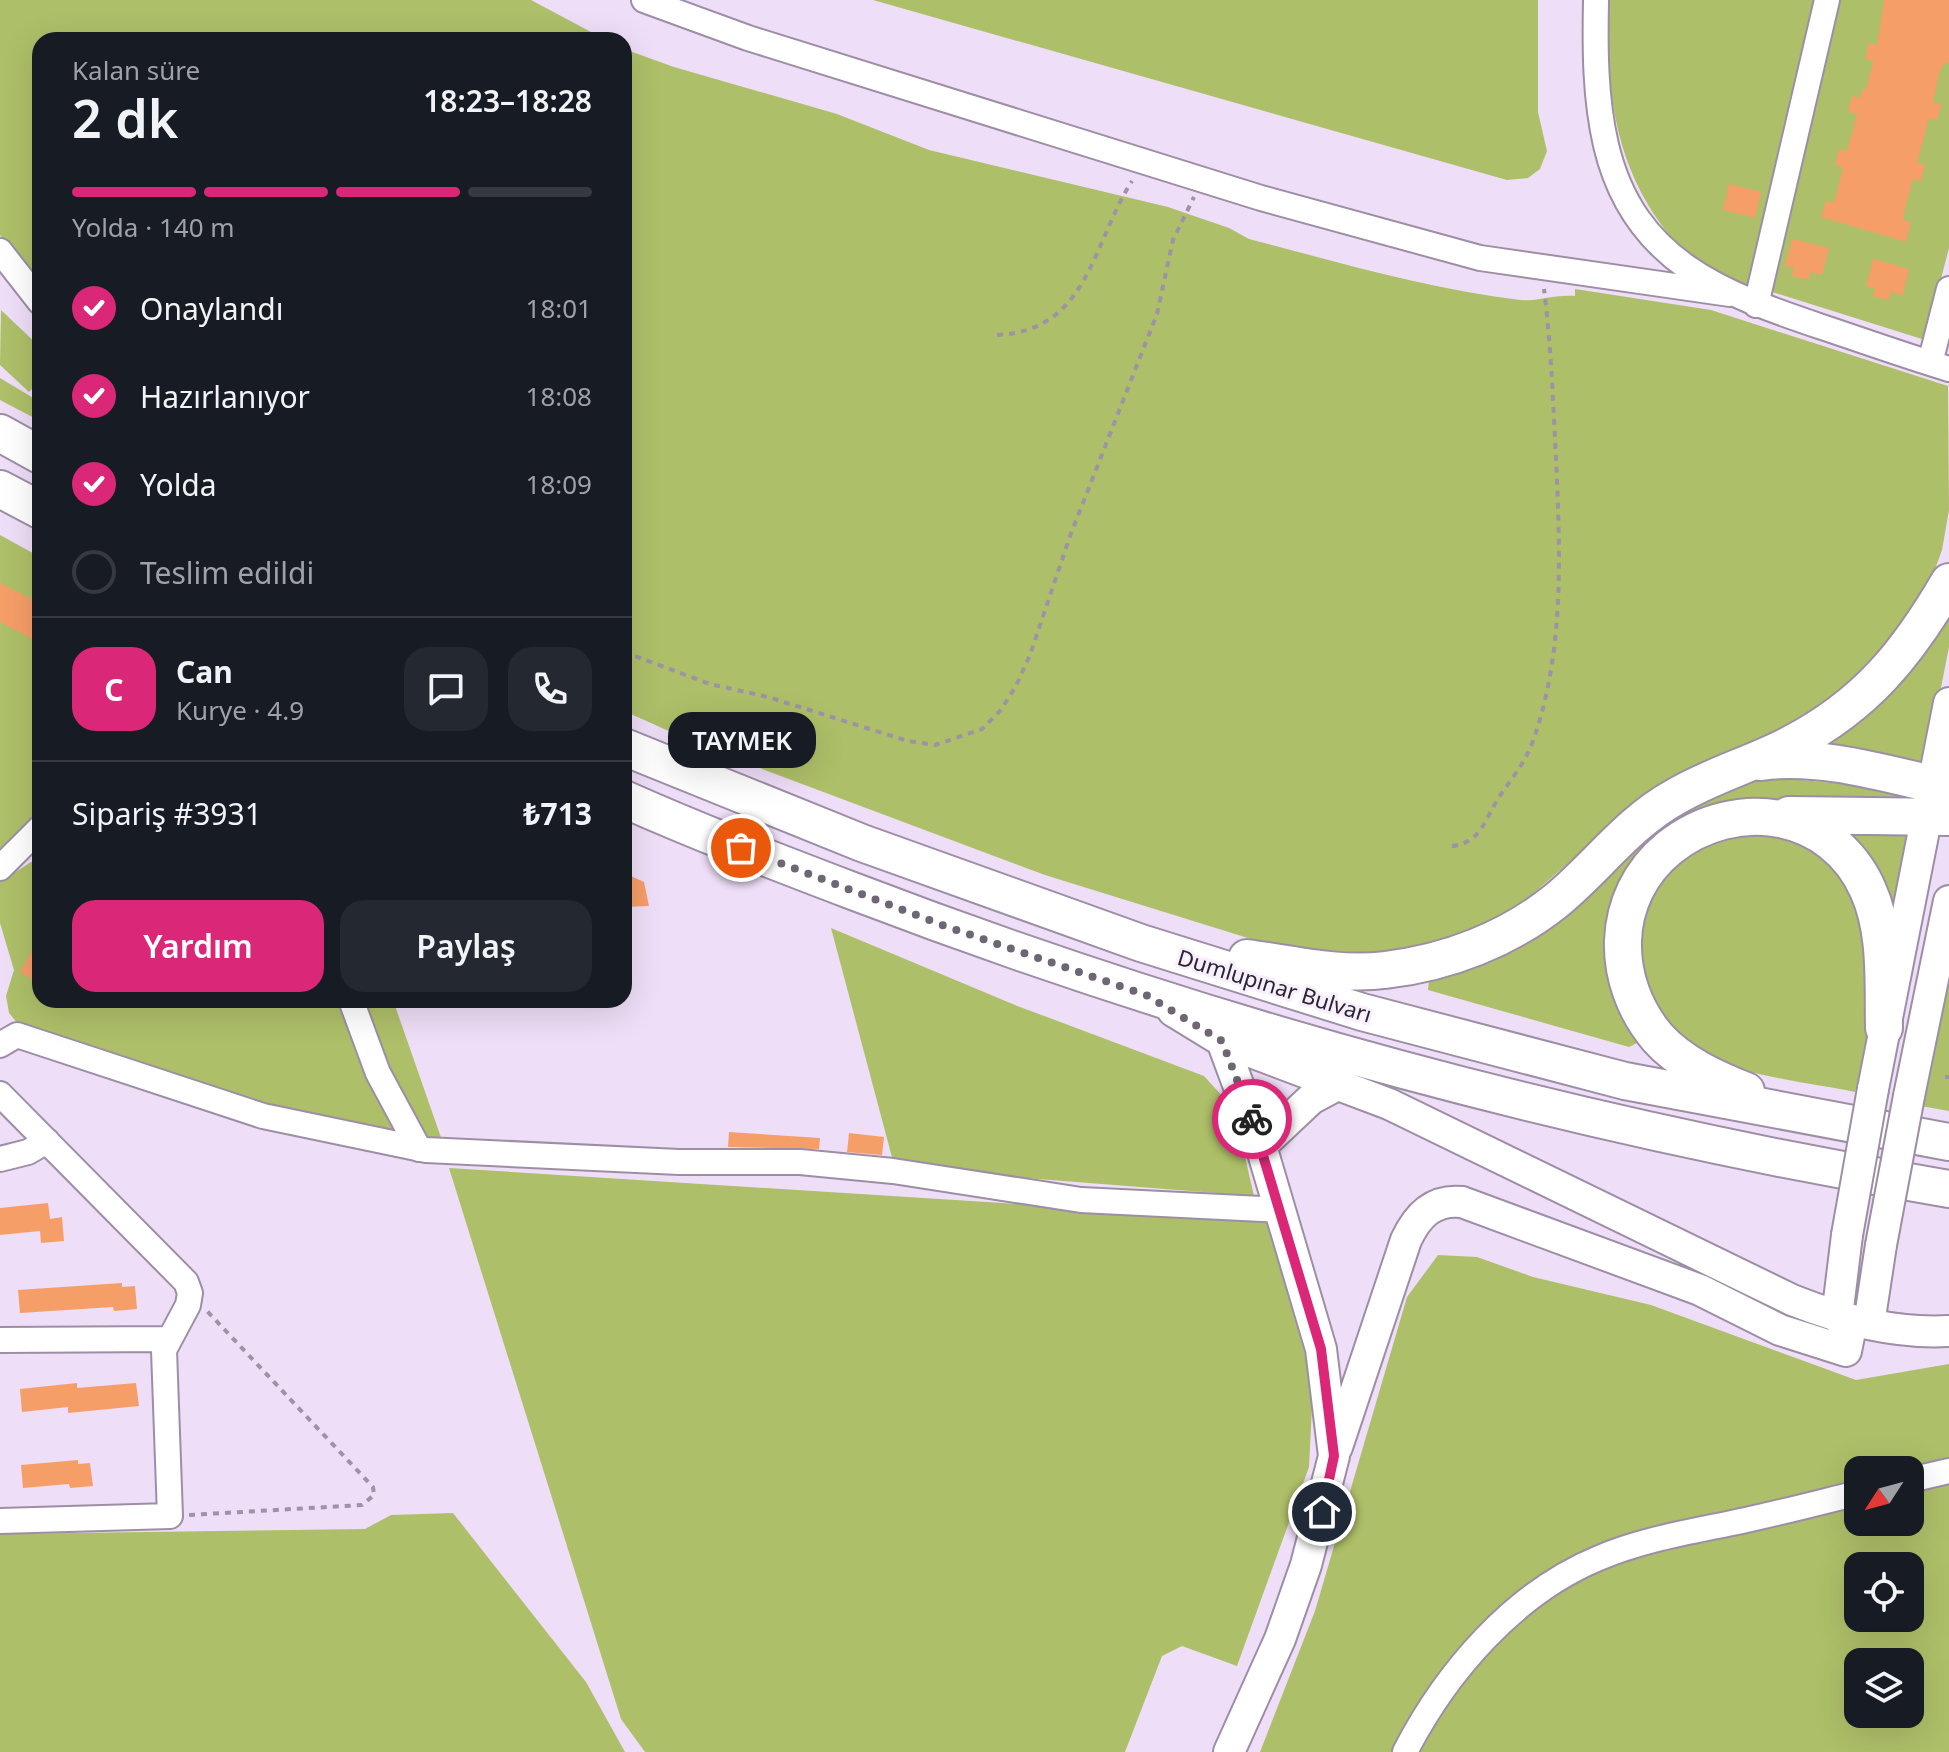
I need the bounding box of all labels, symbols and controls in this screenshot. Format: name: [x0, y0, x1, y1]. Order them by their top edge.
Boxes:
text: Kalan süre: [72, 52, 200, 88]
text: 18:23–18:28: [423, 80, 592, 121]
text: 2 dk: [72, 82, 178, 153]
text: Yolda · 140 m: [72, 209, 235, 245]
icon: check: [72, 286, 116, 330]
text: Onaylandı: [140, 288, 283, 329]
text: 18:01: [526, 290, 592, 326]
icon: check: [72, 374, 116, 418]
text: Hazırlanıyor: [140, 376, 310, 417]
text: 18:08: [526, 378, 592, 414]
icon: check: [72, 462, 116, 506]
text: Yolda: [140, 464, 217, 505]
text: 18:09: [526, 466, 592, 502]
text: Teslim edildi: [140, 552, 314, 593]
button: chat: [404, 647, 488, 731]
button: phone: [508, 647, 592, 731]
text: Can: [176, 651, 233, 692]
text: C: [104, 669, 124, 710]
text: Kurye · 4.9: [176, 692, 304, 728]
callout: TAYMEK: [667, 712, 815, 768]
text: TAYMEK: [692, 722, 792, 758]
text: Sipariş #3931: [72, 793, 262, 834]
text: ₺713: [523, 793, 592, 834]
pin: [707, 814, 775, 882]
icon: bag: [719, 826, 763, 870]
button: Yardım: [72, 900, 324, 992]
button: Paylaş: [340, 900, 592, 992]
street label: Dumlupınar Bulvarı: [1174, 941, 1376, 1029]
courier: [1212, 1079, 1292, 1159]
icon: bike: [1230, 1097, 1274, 1141]
north arrow: [1844, 1456, 1924, 1536]
map controls: [1844, 1456, 1924, 1728]
pin: [1288, 1478, 1356, 1546]
icon: home: [1300, 1490, 1344, 1534]
button: locate: [1844, 1552, 1924, 1632]
button: layers: [1844, 1648, 1924, 1728]

